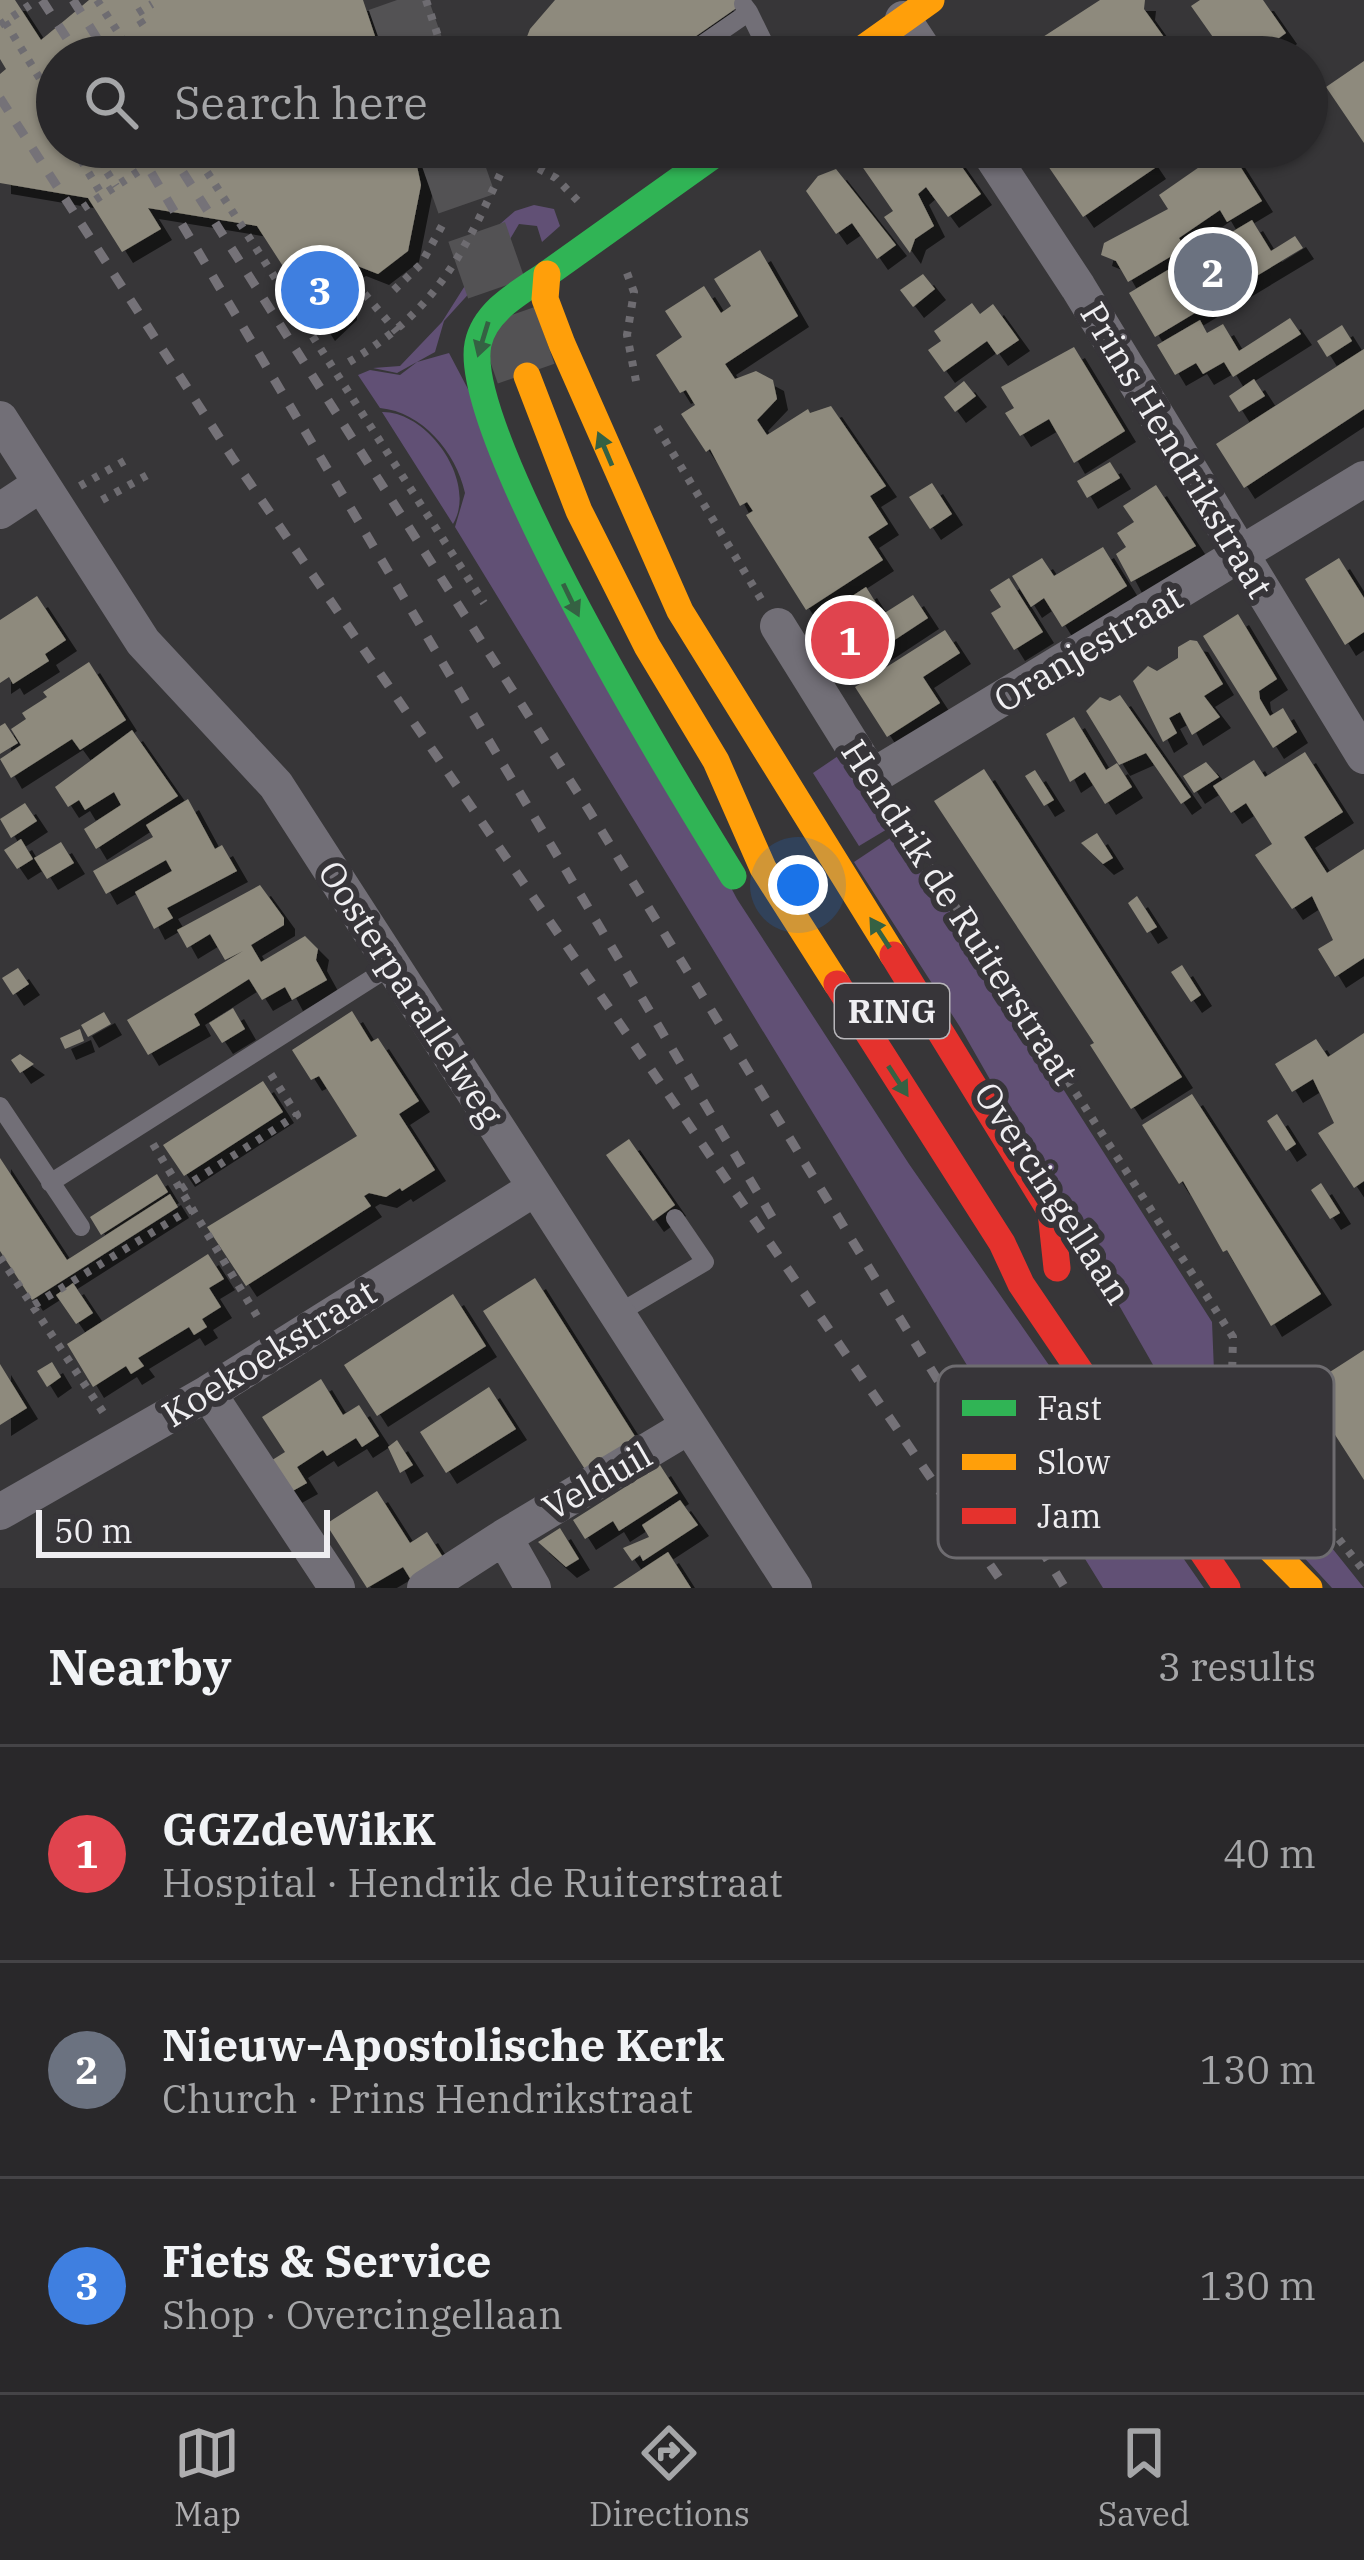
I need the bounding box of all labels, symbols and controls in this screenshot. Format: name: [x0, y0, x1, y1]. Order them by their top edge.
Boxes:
search box: [36, 36, 1328, 168]
icon: search: [78, 69, 144, 135]
text: Search here: [174, 73, 428, 131]
pin: 2: [1174, 227, 1252, 317]
pin: 3: [281, 245, 359, 335]
street label: Prins Hendrikstraat: [1071, 293, 1284, 606]
one-way arrow: [473, 322, 491, 358]
one-way arrow: [595, 431, 614, 467]
street label: Oranjestraat: [985, 573, 1191, 722]
one-way arrow: [561, 582, 581, 617]
pin: 1: [811, 595, 889, 685]
street label: Hendrik de Ruiterstraat: [831, 730, 1090, 1093]
street label: Oosterparallelweg: [308, 851, 515, 1134]
your location: [768, 855, 828, 915]
one-way arrow: [870, 917, 892, 949]
road number: RING: [835, 984, 949, 1038]
one-way arrow: [887, 1065, 909, 1098]
street label: Overcingellaan: [964, 1073, 1143, 1313]
street label: Koekoekstraat: [153, 1268, 384, 1437]
legend: [938, 1366, 1334, 1558]
text: Fast: [1037, 1386, 1102, 1429]
street label: Velduil: [534, 1431, 660, 1531]
text: Slow: [1037, 1440, 1111, 1483]
text: Jam: [1037, 1494, 1101, 1537]
scale bar: [36, 1504, 330, 1557]
text: 50 m: [54, 1509, 133, 1552]
text: Nearby: [48, 1633, 232, 1699]
text: 3 results: [1158, 1641, 1316, 1692]
text: GGZdeWikK: [162, 1799, 436, 1857]
text: 1: [75, 1828, 99, 1879]
text: 40 m: [1223, 1828, 1316, 1879]
text: Hospital · Hendrik de Ruiterstraat: [162, 1857, 783, 1908]
text: Nieuw-Apostolische Kerk: [162, 2015, 724, 2073]
text: 2: [75, 2044, 99, 2095]
text: 130 m: [1200, 2044, 1316, 2095]
text: Church · Prins Hendrikstraat: [162, 2073, 693, 2124]
text: Fiets & Service: [162, 2231, 491, 2289]
text: 3: [75, 2260, 99, 2311]
text: 130 m: [1200, 2260, 1316, 2311]
text: Shop · Overcingellaan: [162, 2289, 563, 2340]
tab: Map: [174, 2420, 241, 2535]
tab: Directions: [589, 2420, 750, 2535]
tab: Saved: [1098, 2420, 1190, 2535]

